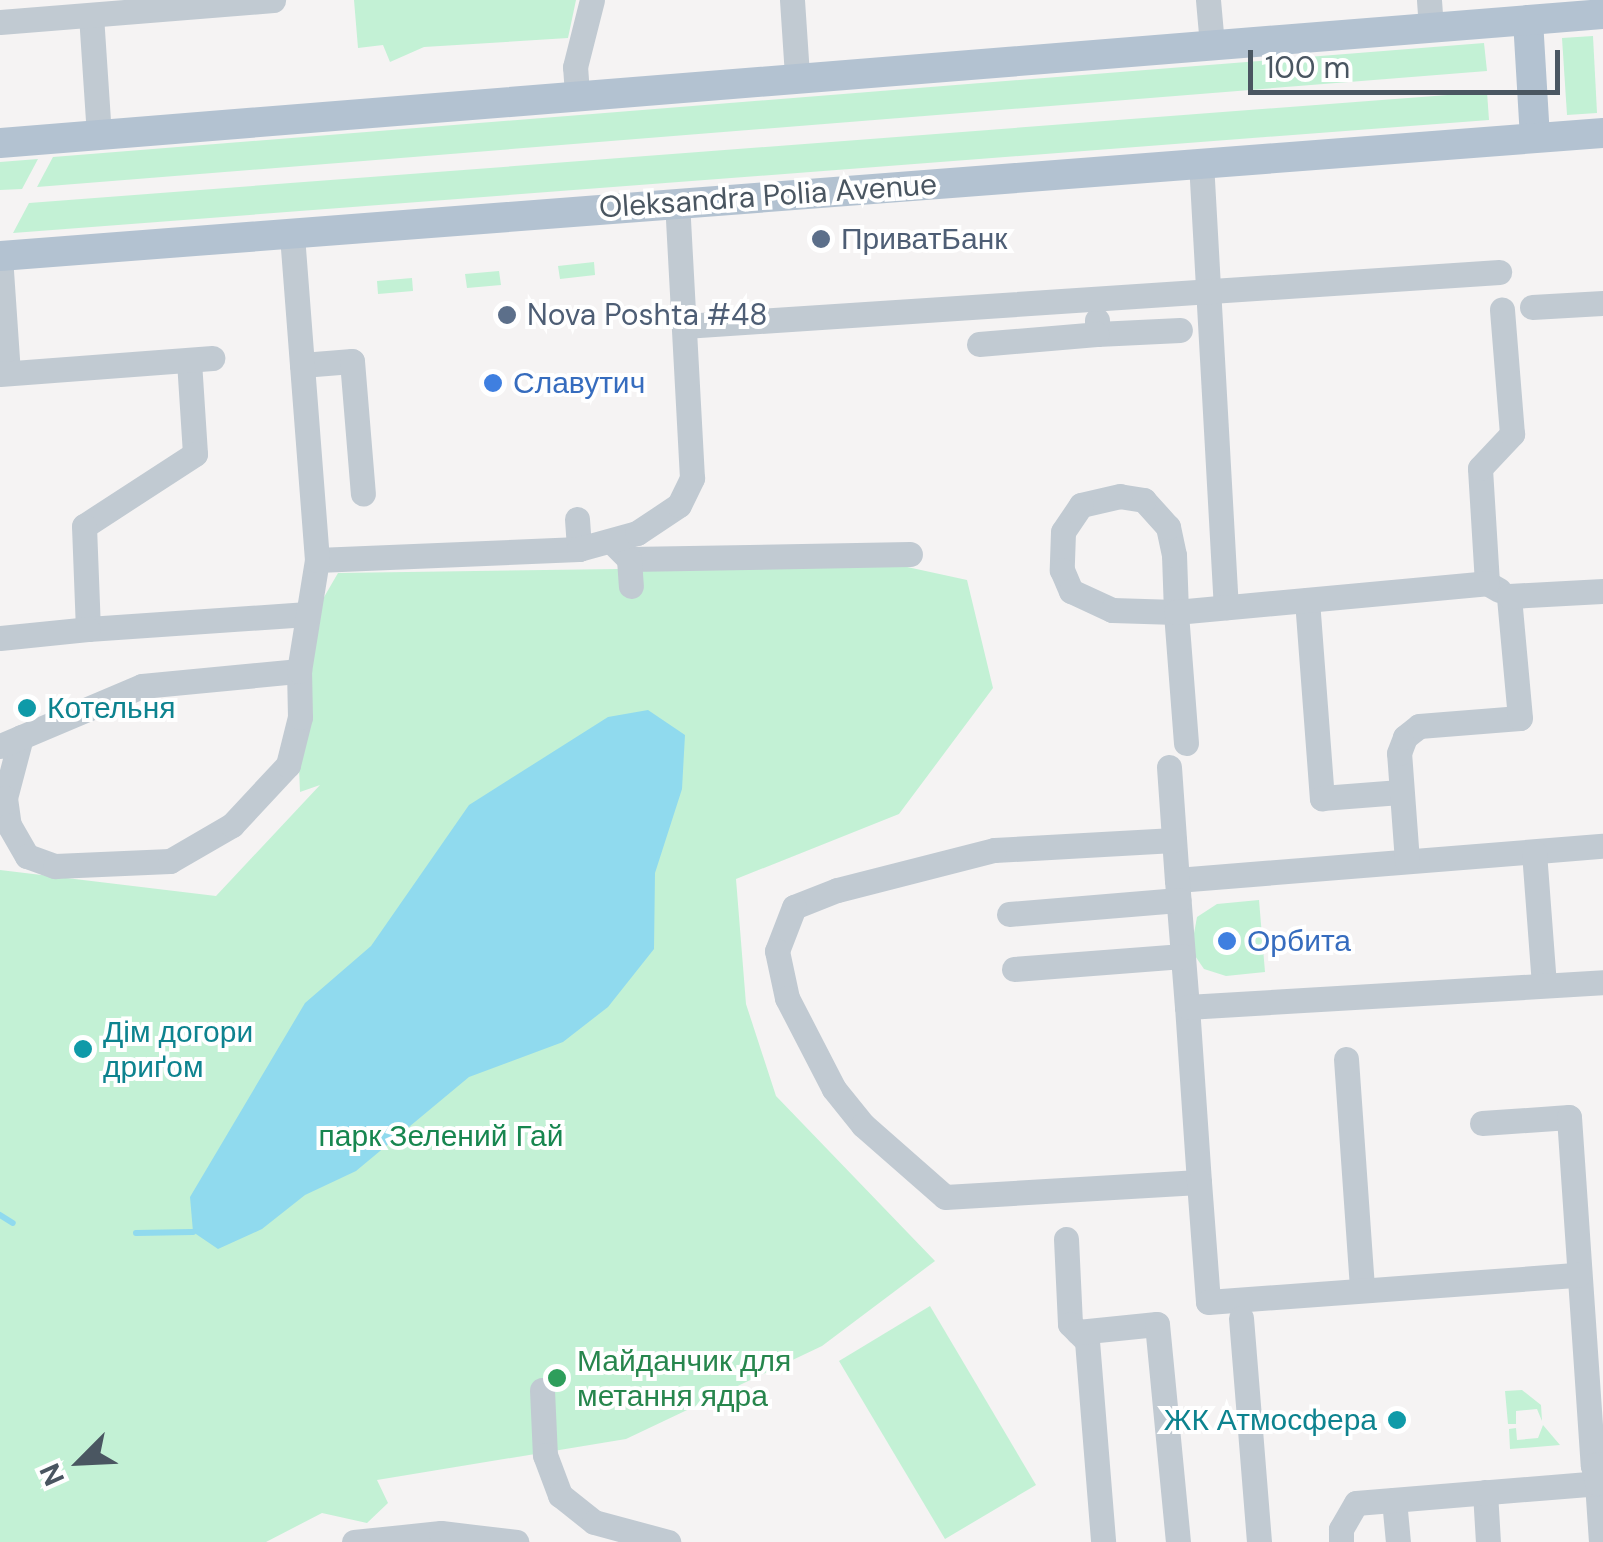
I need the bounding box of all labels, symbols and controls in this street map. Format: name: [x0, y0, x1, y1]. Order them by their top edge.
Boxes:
scale bar: [1253, 30, 1566, 92]
text: 100 m: [1265, 48, 1350, 87]
street label: Oleksandra Polia Avenue: [598, 166, 938, 226]
place label: ПриватБанк: [841, 221, 1007, 257]
marker: ПриватБанк: [810, 228, 832, 250]
place label: Nova Poshta #48: [527, 297, 767, 333]
marker: Nova Poshta #48: [496, 304, 518, 326]
place label: Славутич: [513, 365, 645, 401]
marker: Славутич: [482, 372, 504, 394]
place label: Котельня: [47, 690, 176, 726]
marker: Котельня: [16, 697, 38, 719]
place label: Орбита: [1247, 923, 1351, 959]
marker: Орбита: [1216, 930, 1238, 952]
place label: Дім догори дриґом: [103, 1014, 253, 1084]
marker: Дім догори дриґом: [72, 1038, 94, 1060]
park label: парк Зелений Гай: [319, 1118, 563, 1154]
place label: Майданчик для метання ядра: [577, 1343, 791, 1414]
marker: Майданчик для метання ядра: [546, 1367, 568, 1389]
place label: ЖК Атмосфера: [1164, 1402, 1377, 1438]
marker: ЖК Атмосфера: [1386, 1409, 1408, 1431]
north arrow: [30, 1412, 130, 1512]
text: N: [31, 1458, 73, 1491]

